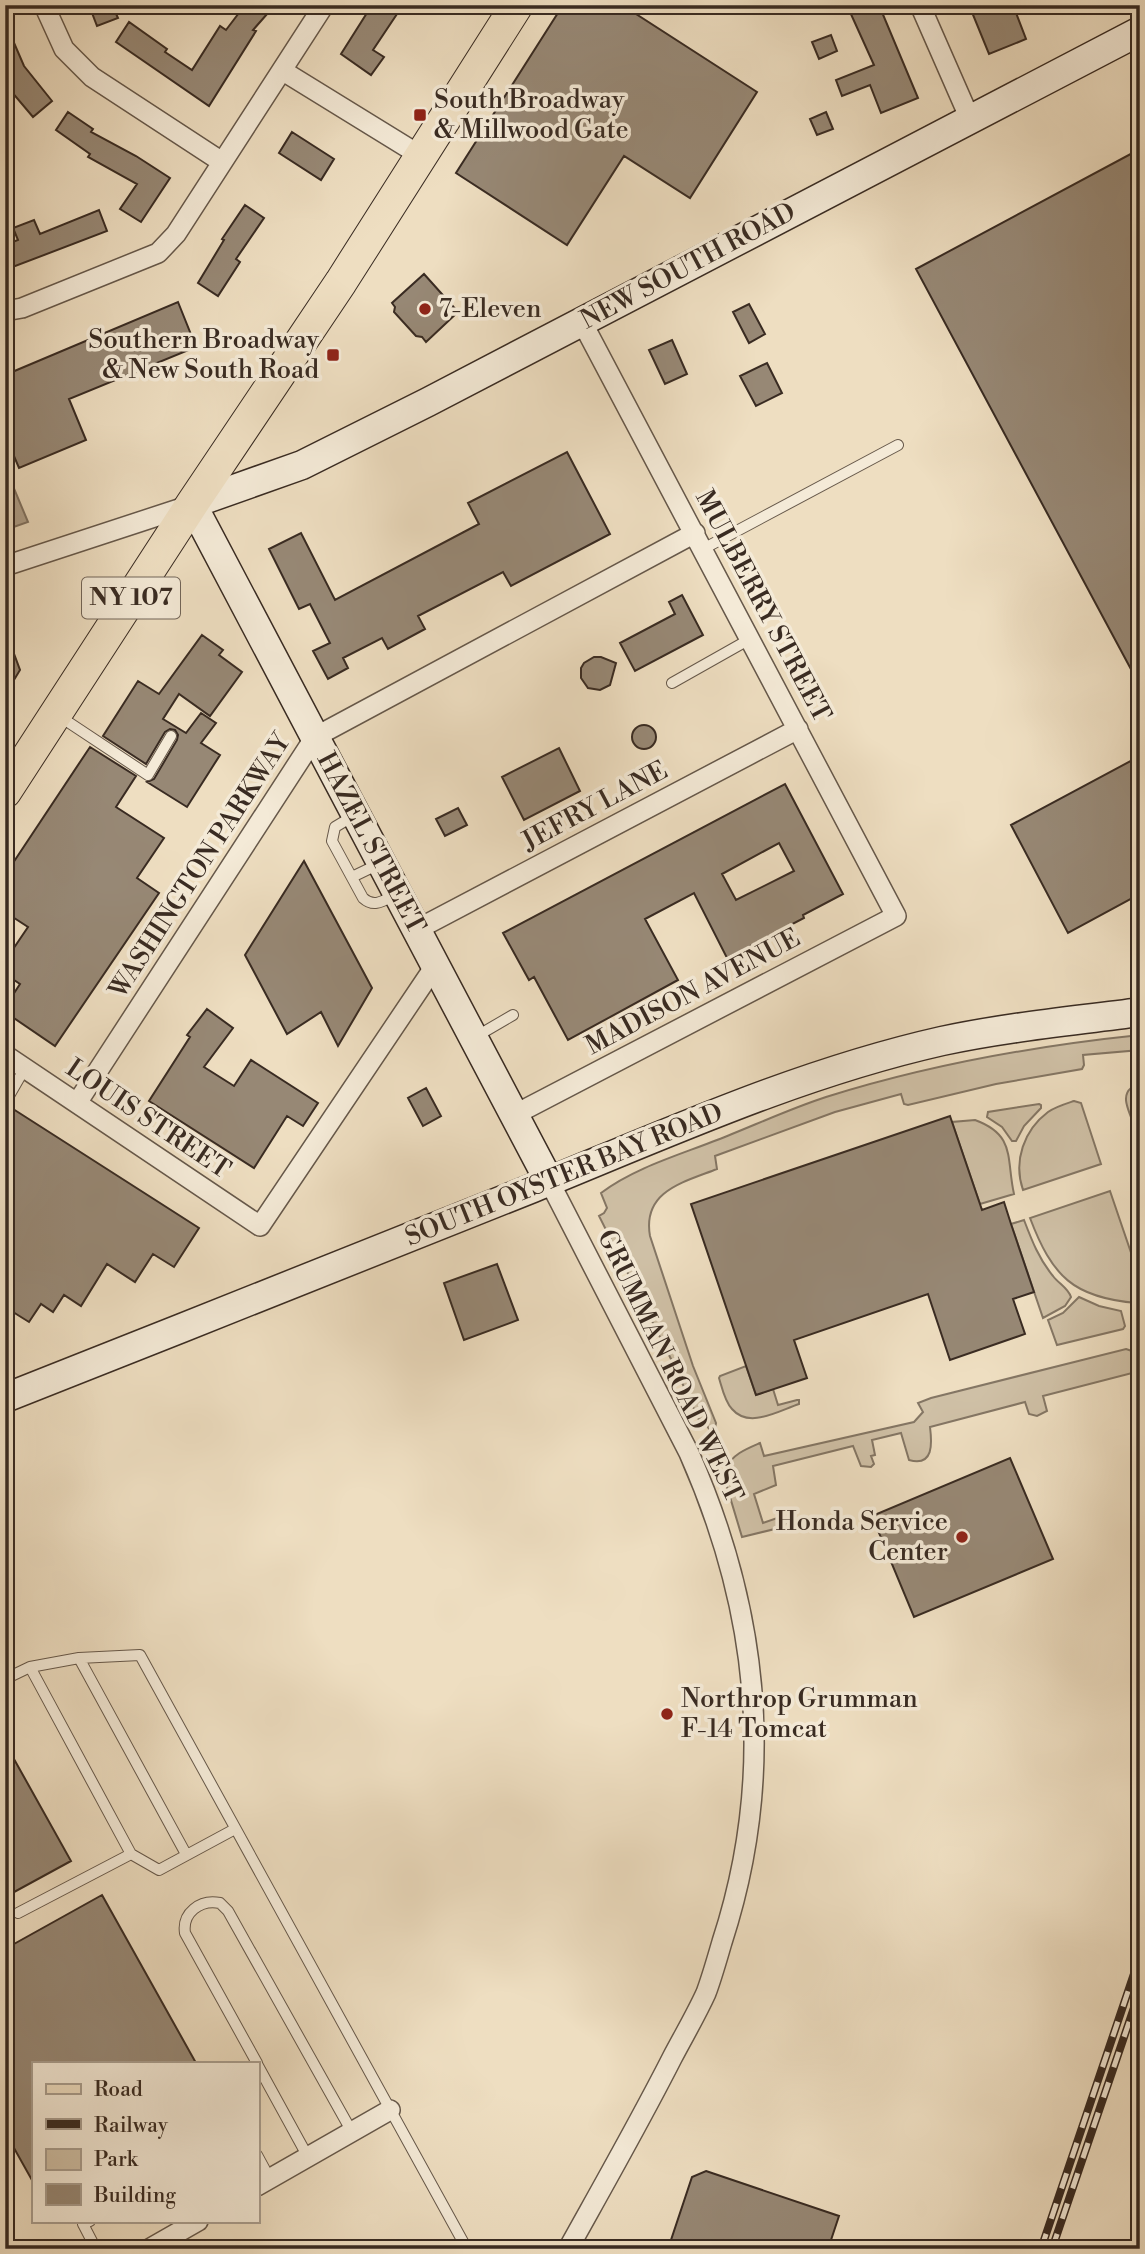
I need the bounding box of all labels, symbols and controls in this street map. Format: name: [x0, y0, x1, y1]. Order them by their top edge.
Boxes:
place label: South Broadway & Millwood Gate: [434, 84, 629, 146]
marker: South Broadway & Millwood Gate: [412, 107, 428, 123]
street label: NEW SOUTH ROAD: [575, 196, 801, 336]
place label: 7-Eleven: [439, 293, 541, 325]
marker: 7-Eleven: [417, 301, 433, 317]
place label: Southern Broadway & New South Road: [88, 324, 319, 386]
marker: Southern Broadway & New South Road: [325, 347, 341, 363]
street label: MULBERRY STREET: [688, 484, 838, 728]
road number: NY 107: [82, 578, 180, 618]
street label: WASHINGTON PARKWAY: [102, 726, 299, 1005]
street label: HAZEL STREET: [310, 747, 432, 939]
street label: JEFRY LANE: [516, 754, 673, 858]
street label: MADISON AVENUE: [580, 922, 806, 1062]
street label: LOUIS STREET: [60, 1052, 236, 1186]
street label: SOUTH OYSTER BAY ROAD: [401, 1097, 727, 1253]
street label: GRUMMAN ROAD WEST: [590, 1225, 750, 1507]
place label: Honda Service Center: [776, 1506, 948, 1568]
marker: Honda Service Center: [954, 1529, 970, 1545]
place label: Northrop Grumman F-14 Tomcat: [681, 1683, 918, 1745]
marker: Northrop Grumman F-14 Tomcat: [659, 1706, 675, 1722]
legend: [32, 2062, 259, 2222]
text: Road: [94, 2077, 143, 2103]
text: Railway: [94, 2113, 169, 2139]
text: Park: [94, 2147, 139, 2173]
text: Building: [93, 2183, 176, 2209]

